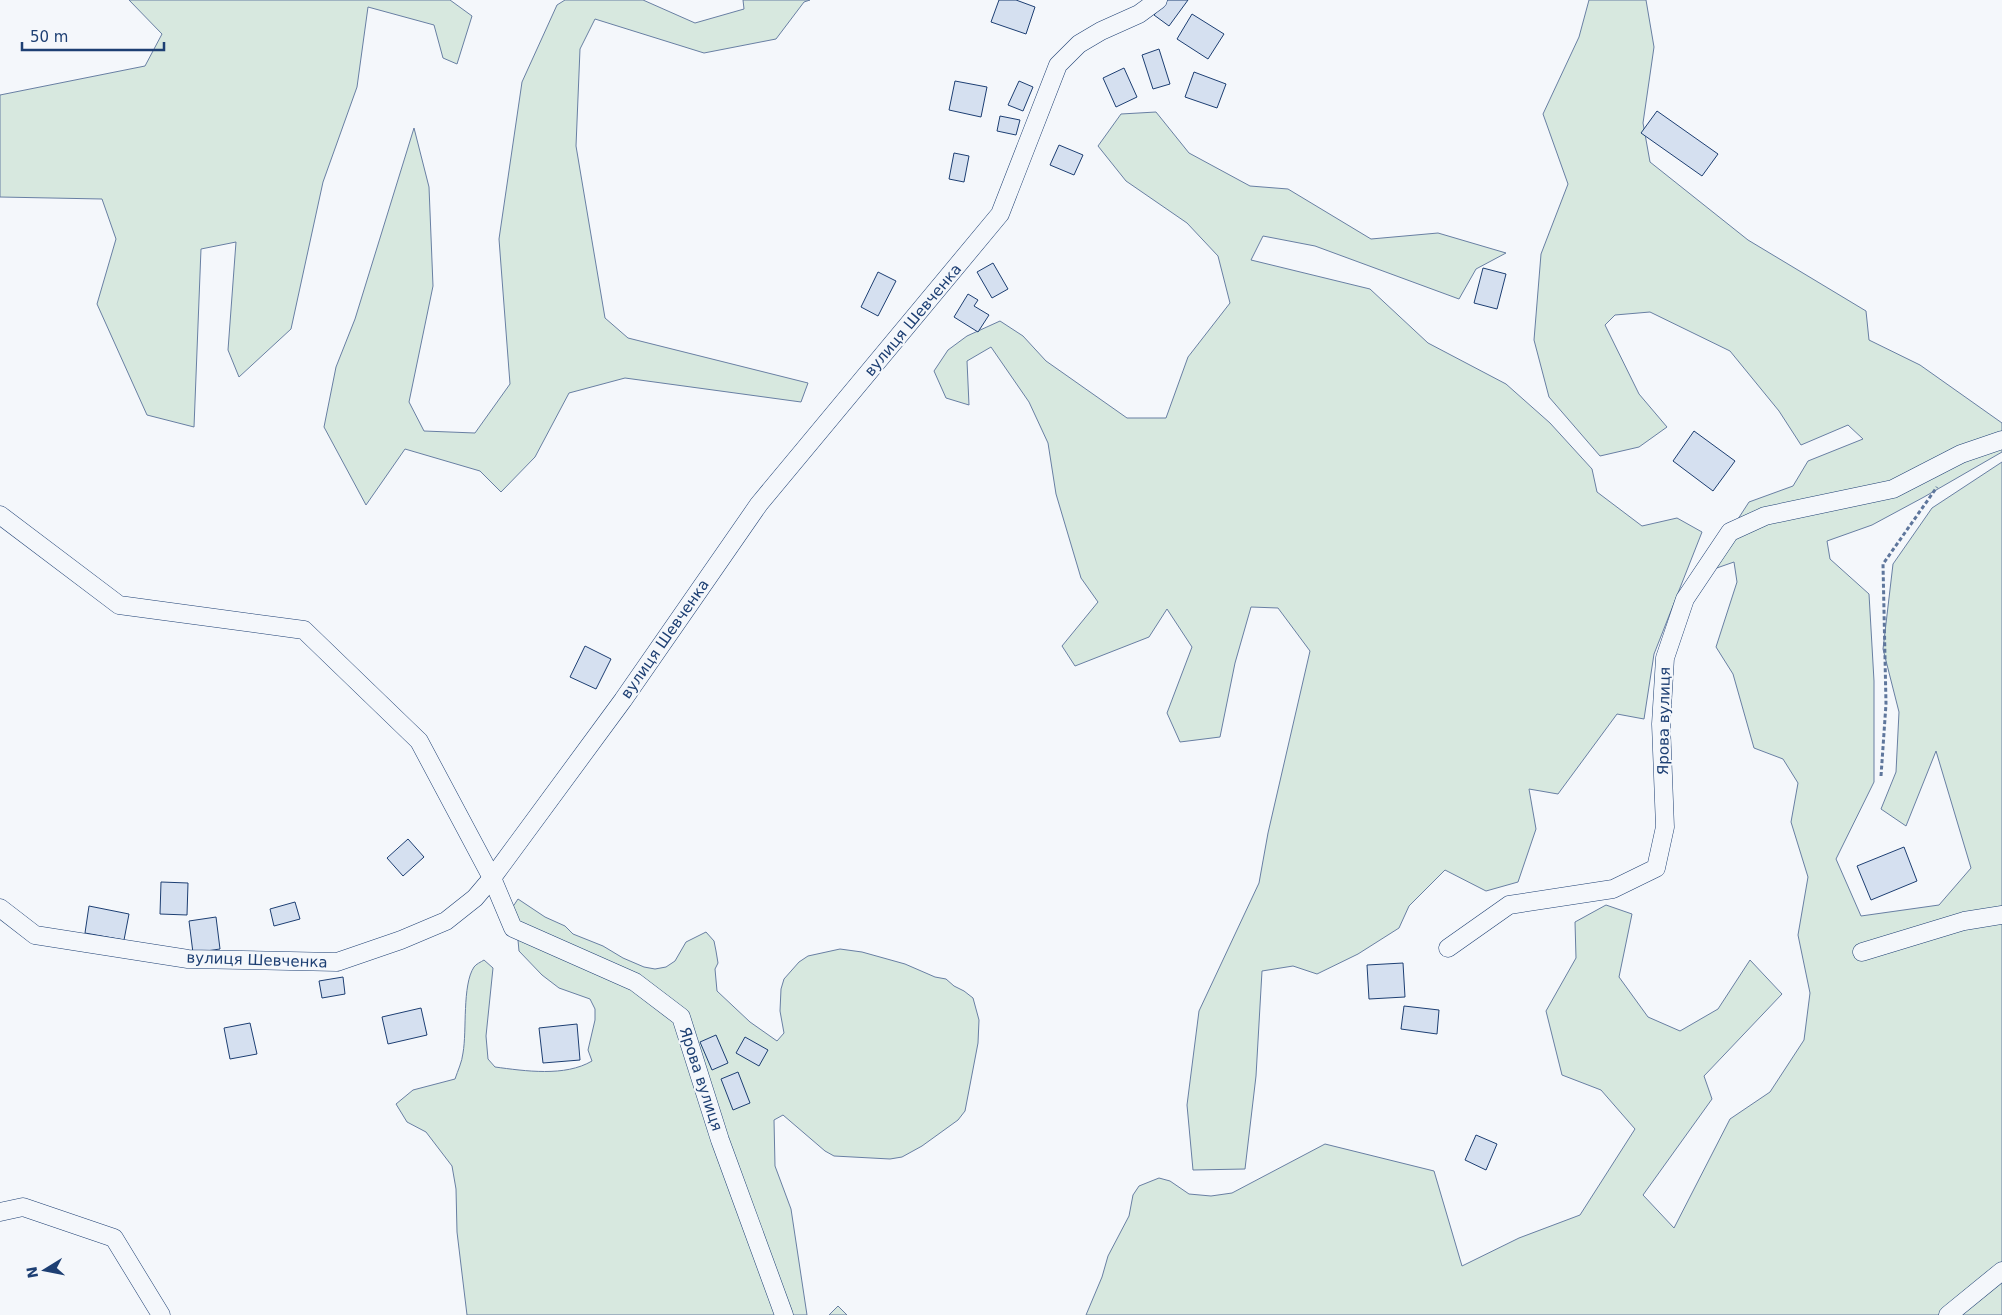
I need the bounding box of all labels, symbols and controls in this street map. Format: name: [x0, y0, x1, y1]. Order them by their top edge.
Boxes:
scale bar: [22, 20, 165, 52]
text: 50 m: [30, 28, 68, 46]
street label: вулиця Шевченка: [861, 260, 965, 380]
street label: вулиця Шевченка: [617, 576, 713, 702]
street label: Ярова вулиця: [1654, 667, 1674, 775]
street label: вулиця Шевченка: [186, 949, 328, 971]
street label: Ярова вулиця: [676, 1025, 726, 1133]
north arrow: [20, 1245, 70, 1295]
text: N: [23, 1265, 41, 1279]

